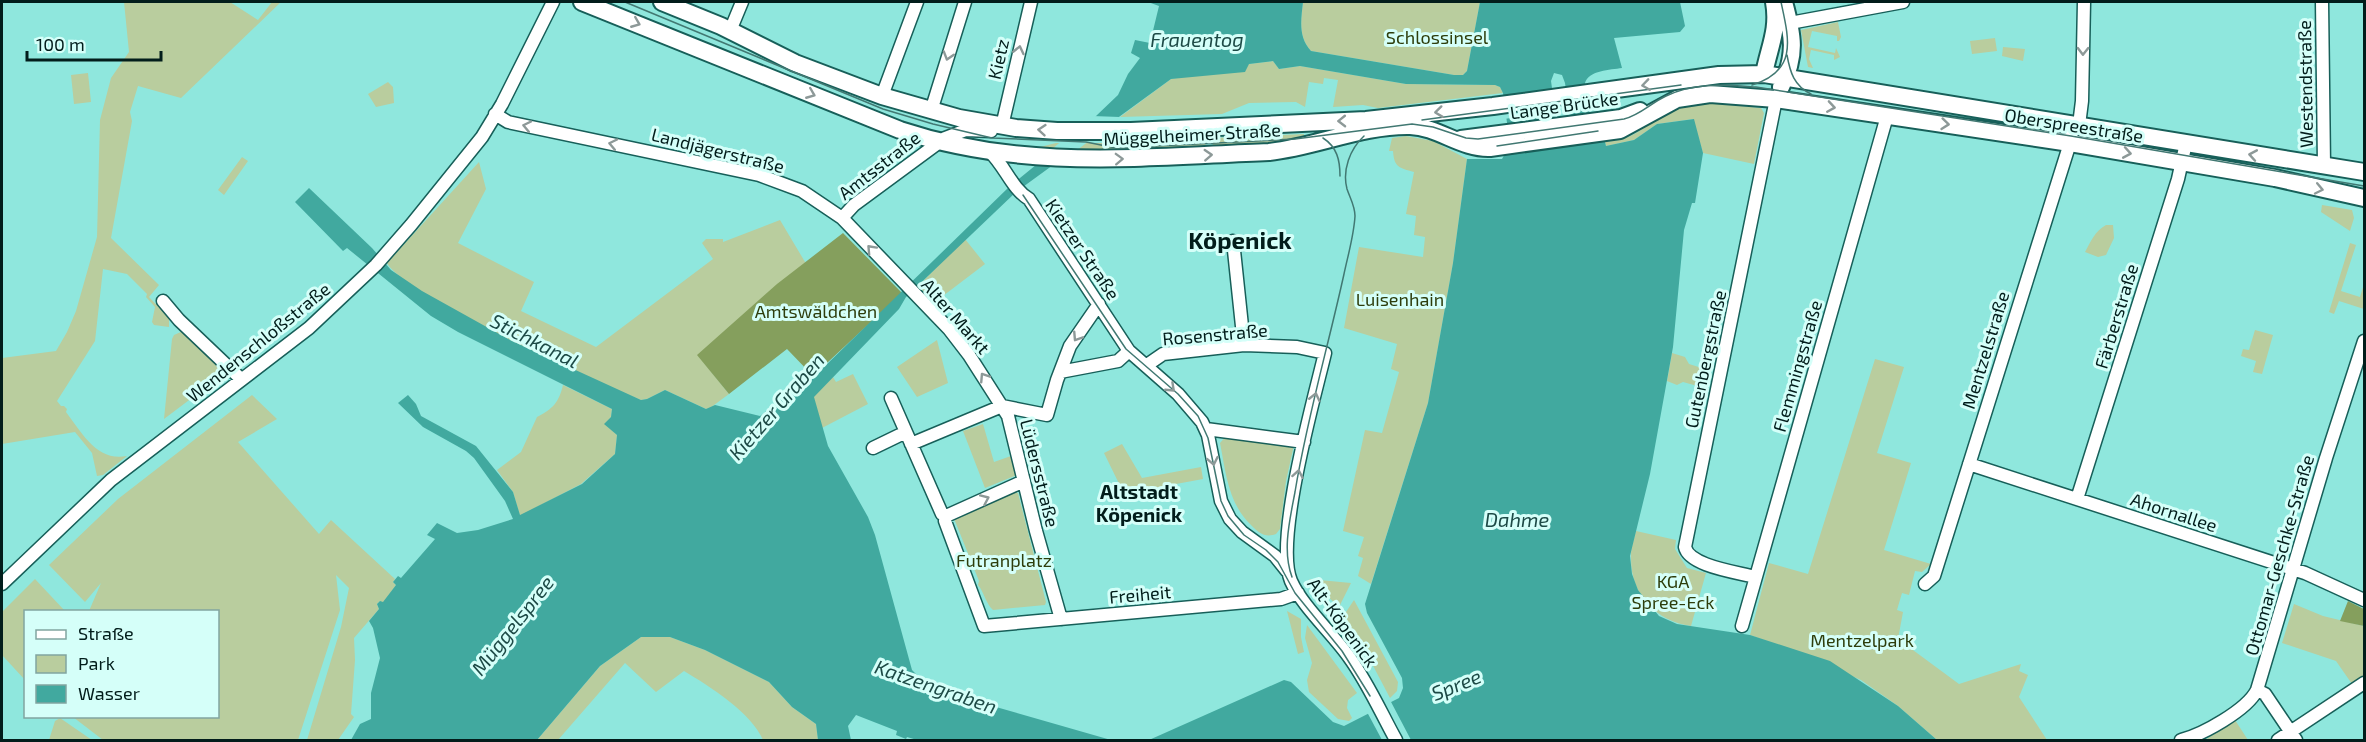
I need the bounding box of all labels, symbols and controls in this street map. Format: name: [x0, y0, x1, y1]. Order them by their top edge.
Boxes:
one-way arrow: [630, 16, 641, 28]
street label: Westendstraße: [2293, 20, 2317, 148]
scale bar: [27, 24, 160, 62]
park label: Schlossinsel: [1386, 26, 1489, 48]
water label: Frauentog: [1150, 27, 1244, 51]
text: 100 m: [36, 33, 85, 55]
street label: Kietz: [983, 37, 1013, 81]
one-way arrow: [1011, 45, 1024, 55]
one-way arrow: [2077, 47, 2089, 56]
one-way arrow: [943, 50, 955, 61]
one-way arrow: [1642, 78, 1651, 90]
one-way arrow: [804, 87, 815, 99]
street label: Lange Brücke: [1508, 87, 1620, 123]
one-way arrow: [1827, 101, 1836, 113]
street label: Oberspreestraße: [2003, 103, 2145, 147]
one-way arrow: [1435, 106, 1444, 118]
one-way arrow: [1337, 114, 1346, 127]
one-way arrow: [1940, 117, 1949, 130]
street label: Müggelheimer Straße: [1103, 118, 1281, 150]
one-way arrow: [523, 120, 533, 133]
street label: Landjägerstraße: [649, 123, 787, 177]
one-way arrow: [1038, 124, 1047, 137]
street label: Amtsstraße: [834, 126, 924, 204]
one-way arrow: [608, 138, 618, 151]
one-way arrow: [2122, 146, 2132, 159]
one-way arrow: [1203, 148, 1212, 161]
one-way arrow: [2249, 149, 2259, 162]
one-way arrow: [1114, 152, 1123, 165]
one-way arrow: [2314, 182, 2324, 195]
street label: Kietzer Straße: [1041, 194, 1125, 304]
district label: Köpenick: [1188, 225, 1292, 254]
one-way arrow: [867, 245, 878, 256]
street label: Färberstraße: [2090, 261, 2142, 371]
street label: Alter Markt: [917, 274, 995, 358]
street label: Wendenschloßstraße: [182, 277, 334, 407]
park label: Luisenhain: [1356, 288, 1444, 310]
street label: Gutenbergstraße: [1680, 288, 1730, 430]
street label: Mentzelstraße: [1957, 289, 2013, 411]
street label: Flemmingstraße: [1768, 298, 1826, 434]
park label: Amtswäldchen: [755, 300, 877, 322]
water label: Stichkanal: [487, 308, 583, 372]
street label: Rosenstraße: [1162, 318, 1268, 350]
one-way arrow: [1072, 331, 1084, 341]
water label: Kietzer Graben: [723, 348, 829, 464]
one-way arrow: [980, 373, 991, 384]
one-way arrow: [1165, 381, 1175, 392]
one-way arrow: [1307, 393, 1320, 403]
street label: Lüdersstraße: [1016, 417, 1064, 529]
street label: Ottomar-Geschke-Straße: [2240, 452, 2318, 658]
one-way arrow: [1206, 456, 1219, 466]
one-way arrow: [1291, 470, 1304, 480]
district label: Altstadt Köpenick: [1096, 479, 1183, 526]
street label: Ahornallee: [2128, 488, 2220, 536]
one-way arrow: [979, 494, 990, 506]
water label: Dahme: [1485, 507, 1549, 531]
park label: Futranplatz: [956, 549, 1052, 571]
water label: Müggelspree: [466, 570, 558, 679]
park label: KGA Spree-Eck: [1632, 570, 1714, 613]
street label: Alt-Köpenick: [1303, 573, 1383, 671]
street label: Freiheit: [1108, 580, 1172, 608]
legend: [24, 610, 219, 718]
text: Straße: [78, 622, 134, 644]
park label: Mentzelpark: [1810, 629, 1914, 651]
text: Park: [78, 652, 115, 674]
water label: Katzengraben: [872, 654, 1000, 718]
water label: Spree: [1427, 663, 1485, 705]
text: Wasser: [78, 682, 140, 704]

